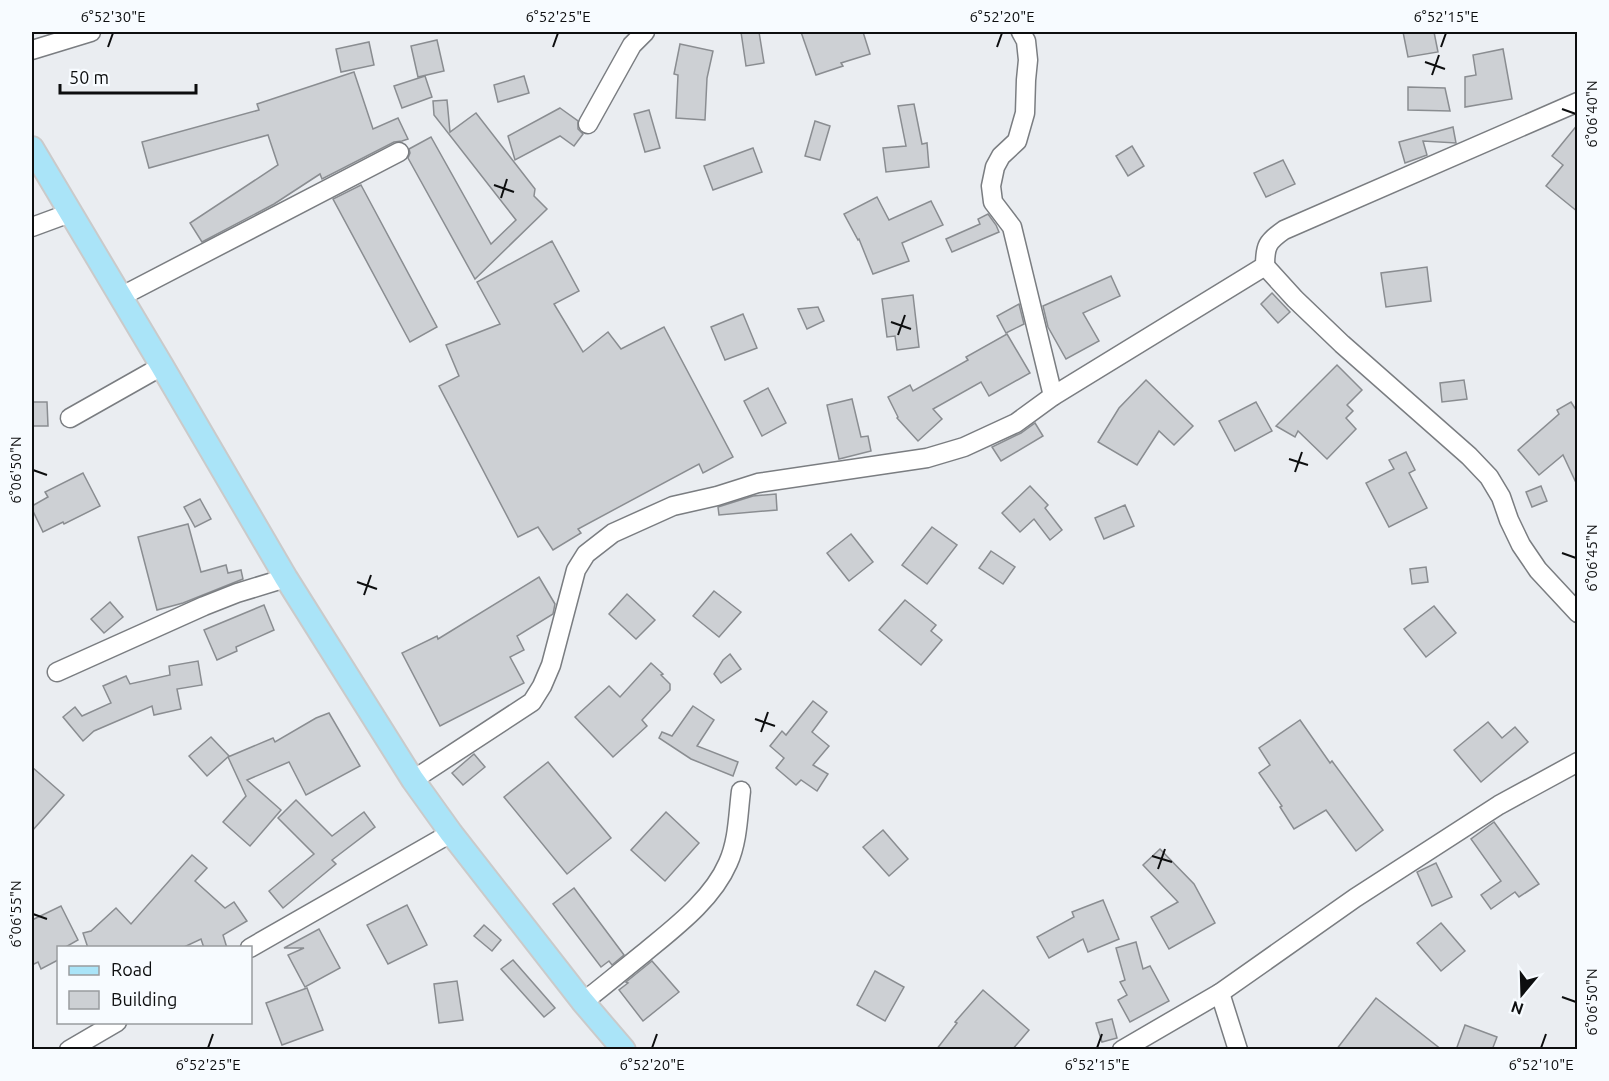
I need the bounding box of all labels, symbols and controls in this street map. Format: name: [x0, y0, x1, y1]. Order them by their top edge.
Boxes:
text: 6°52'30"E: [80, 8, 146, 25]
text: 6°52'25"E: [525, 8, 591, 25]
text: 6°52'20"E: [969, 8, 1035, 25]
text: 6°52'15"E: [1413, 8, 1479, 25]
scale bar: [60, 57, 196, 95]
text: 50 m: [69, 67, 109, 87]
text: 6°06'40"N: [1583, 80, 1600, 148]
text: 6°06'50"N: [7, 436, 24, 504]
text: 6°06'45"N: [1583, 524, 1600, 592]
text: 6°06'55"N: [7, 880, 24, 948]
legend: [57, 946, 252, 1024]
text: Road: [111, 959, 153, 979]
north arrow: [1492, 964, 1552, 1024]
text: 6°06'50"N: [1583, 968, 1600, 1036]
text: Building: [111, 989, 177, 1009]
text: N: [1509, 998, 1526, 1019]
text: 6°52'25"E: [175, 1056, 241, 1073]
text: 6°52'20"E: [619, 1056, 685, 1073]
text: 6°52'15"E: [1064, 1056, 1130, 1073]
text: 6°52'10"E: [1508, 1056, 1574, 1073]

